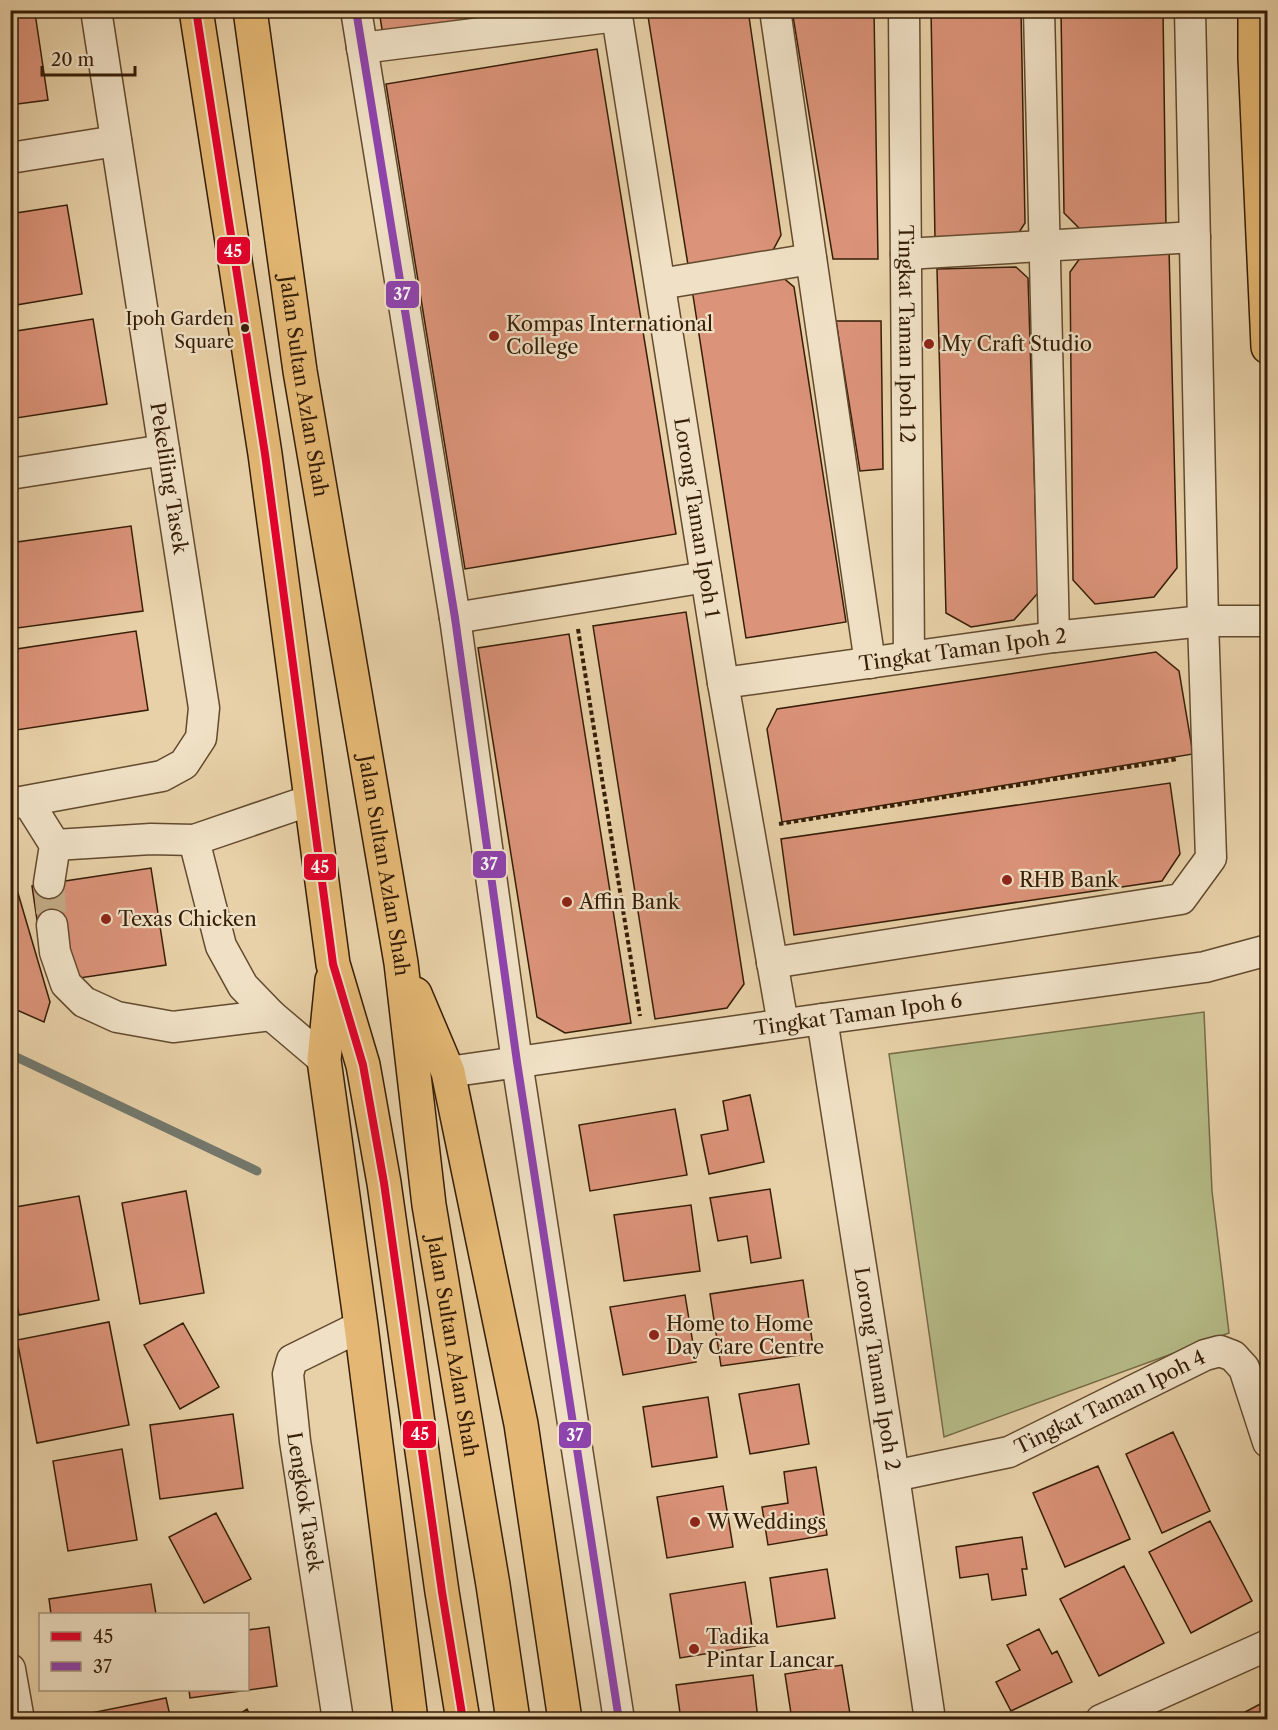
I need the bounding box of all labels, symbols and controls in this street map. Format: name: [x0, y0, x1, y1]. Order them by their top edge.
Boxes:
scale bar: [42, 39, 135, 77]
text: 20 m: [51, 49, 95, 71]
street label: Tingkat Taman Ipoh 12: [894, 225, 919, 443]
line badge: 45: [216, 236, 251, 265]
text: 45: [224, 241, 242, 261]
street label: Jalan Sultan Azlan Shah: [274, 271, 333, 499]
line badge: 37: [385, 280, 420, 309]
text: 37: [393, 284, 411, 304]
place label: Ipoh Garden Square: [126, 308, 234, 353]
place label: Kompas International College: [506, 312, 713, 359]
marker: Ipoh Garden Square: [239, 322, 251, 334]
marker: Kompas International College: [487, 329, 501, 343]
place label: My Craft Studio: [941, 332, 1092, 356]
marker: My Craft Studio: [922, 337, 936, 351]
street label: Pekeliling Tasek: [145, 401, 193, 557]
street label: Lorong Taman Ipoh 1: [669, 416, 725, 620]
street label: Tingkat Taman Ipoh 2: [857, 624, 1068, 676]
street label: Jalan Sultan Azlan Shah: [353, 750, 414, 978]
line badge: 37: [472, 850, 507, 879]
line badge: 45: [303, 853, 337, 881]
text: 37: [480, 854, 498, 874]
text: 45: [311, 857, 329, 877]
place label: RHB Bank: [1019, 868, 1120, 892]
marker: RHB Bank: [1000, 873, 1014, 887]
place label: Affin Bank: [578, 890, 681, 914]
marker: Affin Bank: [560, 895, 574, 909]
place label: Texas Chicken: [118, 907, 257, 931]
marker: Texas Chicken: [99, 912, 113, 926]
street label: Tingkat Taman Ipoh 6: [752, 988, 963, 1041]
street label: Jalan Sultan Azlan Shah: [422, 1231, 483, 1459]
street label: Lorong Taman Ipoh 2: [849, 1265, 905, 1472]
place label: Home to Home Day Care Centre: [666, 1312, 824, 1359]
marker: Home to Home Day Care Centre: [647, 1328, 661, 1342]
street label: Tingkat Taman Ipoh 4: [1011, 1345, 1209, 1459]
line badge: 45: [402, 1420, 437, 1449]
line badge: 37: [558, 1421, 592, 1449]
text: 45: [411, 1424, 429, 1444]
text: 37: [566, 1425, 584, 1445]
street label: Lengkok Tasek: [282, 1430, 328, 1575]
place label: W Weddings: [706, 1510, 826, 1534]
marker: W Weddings: [688, 1515, 702, 1529]
legend: [39, 1613, 249, 1691]
place label: Tadika Pintar Lancar: [706, 1625, 835, 1672]
text: 45: [93, 1626, 113, 1648]
marker: Tadika Pintar Lancar: [687, 1642, 701, 1656]
text: 37: [93, 1656, 112, 1678]

